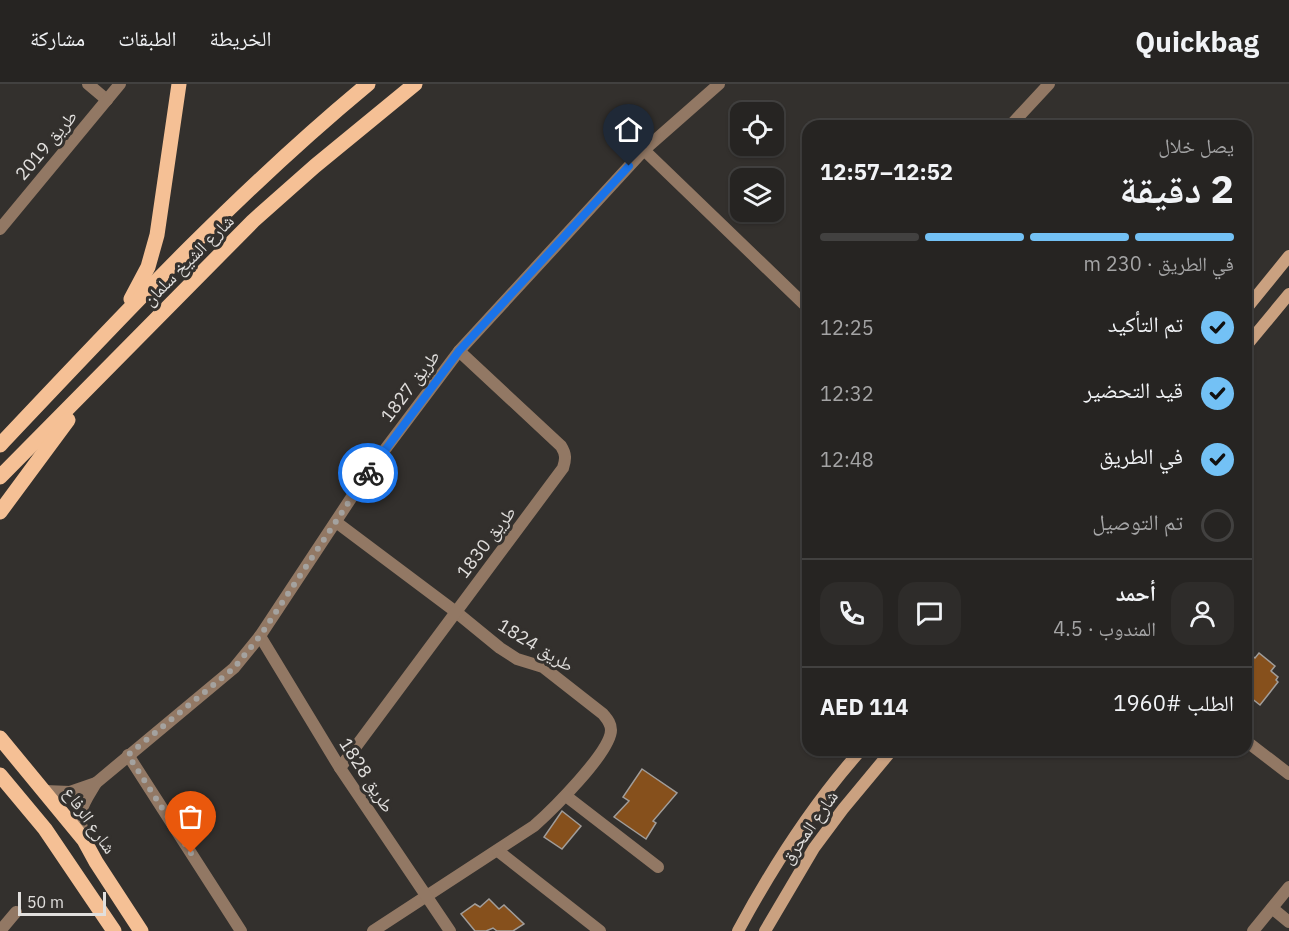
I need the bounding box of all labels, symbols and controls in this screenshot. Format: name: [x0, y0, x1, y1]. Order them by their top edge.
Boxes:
text: Quickbag: [1135, 23, 1259, 60]
text: مشاركة: [30, 24, 85, 52]
text: الطبقات: [118, 24, 177, 52]
text: الخريطة: [210, 24, 271, 52]
map controls: [730, 102, 784, 222]
button: locate: [730, 102, 784, 156]
pin: [603, 104, 654, 166]
street label: طريق 2019: [10, 105, 82, 185]
icon: home: [612, 113, 645, 146]
text: يصل خلال: [1158, 132, 1234, 159]
text: 12:52–12:57: [820, 157, 953, 186]
text: 2 دقيقة: [1119, 163, 1234, 214]
button: layers: [730, 168, 784, 222]
street label: شارع الشيخ سلمان: [137, 209, 239, 311]
text: في الطريق · 230 m: [1084, 250, 1234, 277]
text: تم التأكيد: [1108, 309, 1183, 338]
icon: check: [1201, 311, 1234, 344]
text: 12:25: [820, 314, 874, 341]
street label: طريق 1827: [375, 345, 445, 427]
text: قيد التحضير: [1084, 375, 1183, 404]
icon: check: [1201, 377, 1234, 410]
text: 12:32: [820, 380, 874, 407]
text: في الطريق: [1099, 441, 1183, 470]
courier: [338, 443, 398, 503]
icon: check: [1201, 443, 1234, 476]
text: 12:48: [820, 446, 874, 473]
icon: bike: [352, 457, 385, 490]
street label: طريق 1830: [451, 501, 521, 583]
text: تم التوصيل: [1092, 507, 1183, 536]
text: أحمد: [1116, 578, 1156, 607]
button: phone: [820, 582, 883, 645]
button: chat: [898, 582, 961, 645]
button: person: [1171, 582, 1234, 645]
street label: طريق 1824: [494, 613, 578, 677]
text: المندوب · 4.5: [1053, 615, 1156, 642]
text: الطلب #1960: [1113, 688, 1234, 717]
text: AED 114: [820, 692, 909, 721]
street label: طريق 1828: [334, 733, 400, 817]
street label: شارع الرفاع: [59, 782, 121, 858]
street label: شارع المحرق: [775, 786, 843, 868]
pin: [165, 791, 216, 853]
icon: bag: [174, 800, 207, 833]
scale bar: [18, 889, 106, 916]
text: 50 m: [27, 892, 64, 912]

